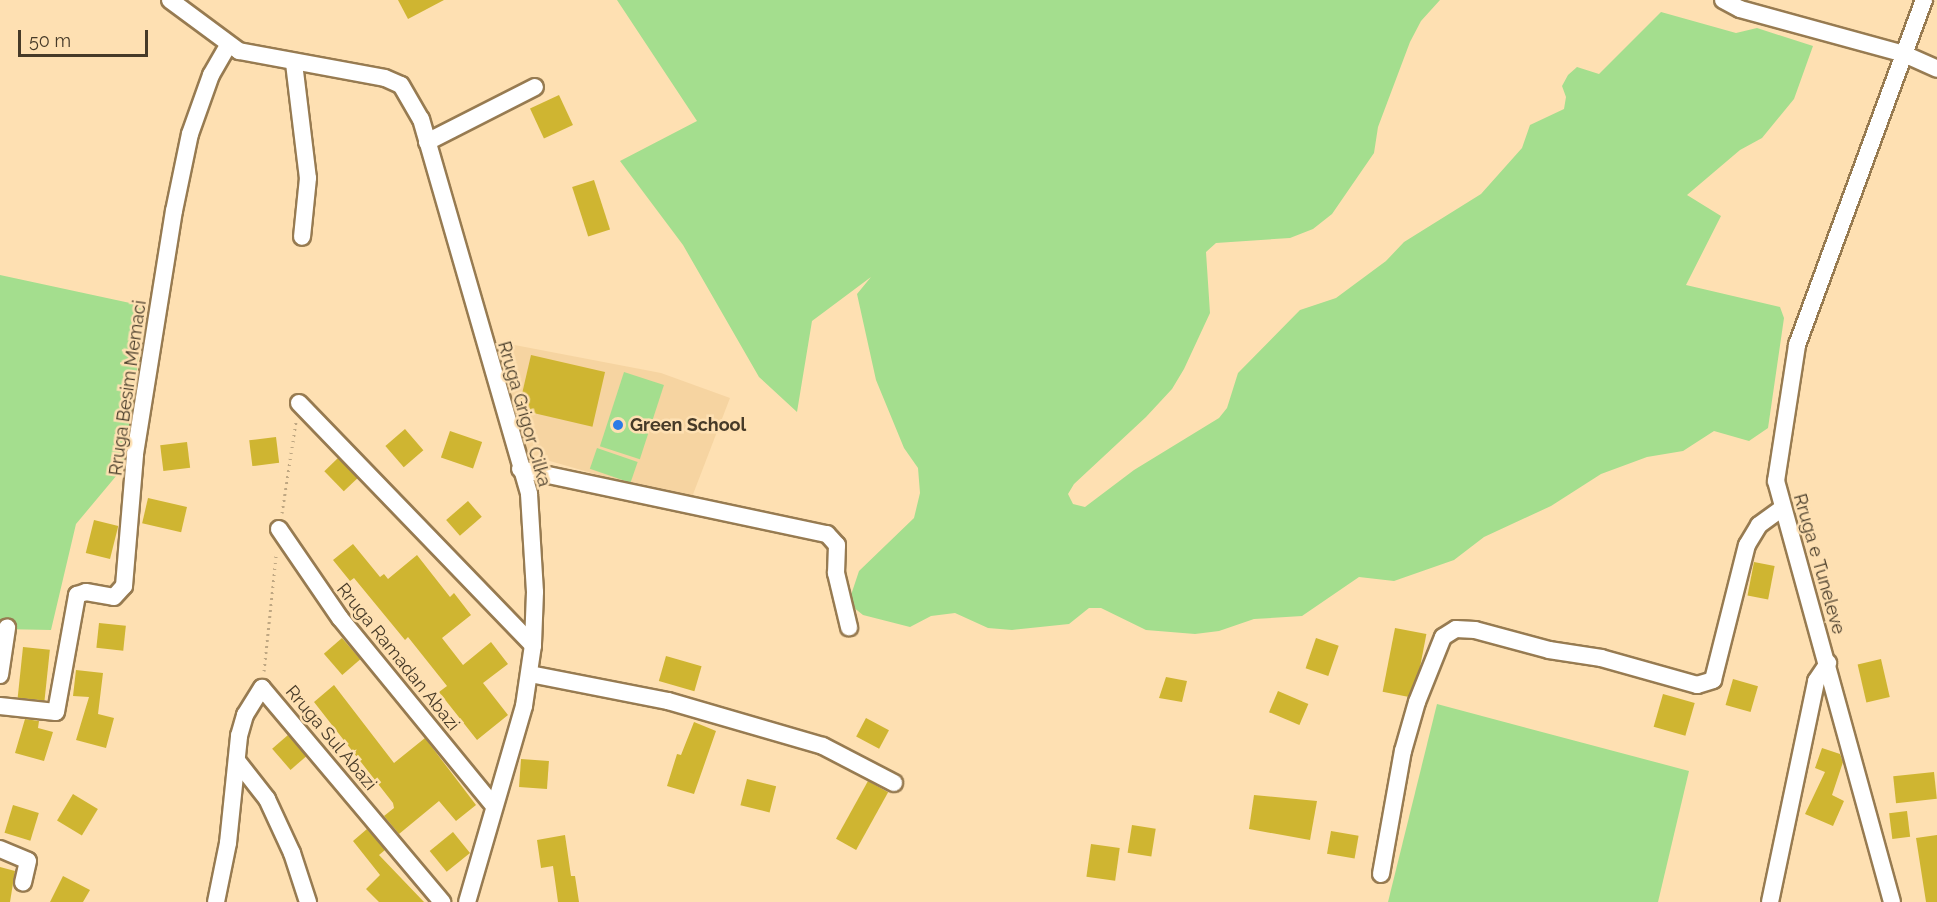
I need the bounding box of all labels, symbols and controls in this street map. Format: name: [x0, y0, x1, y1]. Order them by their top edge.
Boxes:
scale bar: [21, 18, 152, 56]
text: 50 m: [29, 30, 71, 51]
street label: Rruga Besim Memaci: [105, 299, 151, 477]
street label: Rruga Grigor Cilka: [493, 339, 555, 489]
place label: Green School: [630, 414, 746, 436]
marker: Green School: [611, 418, 625, 432]
street label: Rruga e Tuneleve: [1789, 491, 1849, 637]
street label: Rruga Ramadan Abazi: [332, 579, 464, 735]
street label: Rruga Sul Abazi: [281, 681, 381, 795]

